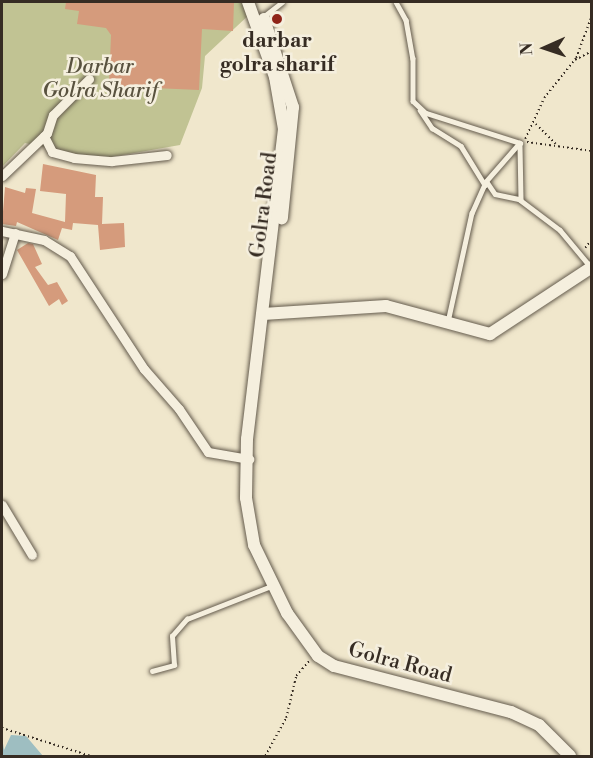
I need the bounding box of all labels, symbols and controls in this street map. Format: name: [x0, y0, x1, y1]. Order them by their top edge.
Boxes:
marker: darbar golra sharif: [270, 12, 284, 26]
north arrow: [515, 18, 575, 78]
place label: darbar golra sharif: [220, 28, 334, 78]
text: N: [517, 42, 537, 56]
park label: Darbar Golra Sharif: [42, 54, 158, 104]
street label: Golra Road: [245, 151, 283, 259]
street label: Golra Road: [345, 637, 455, 689]

